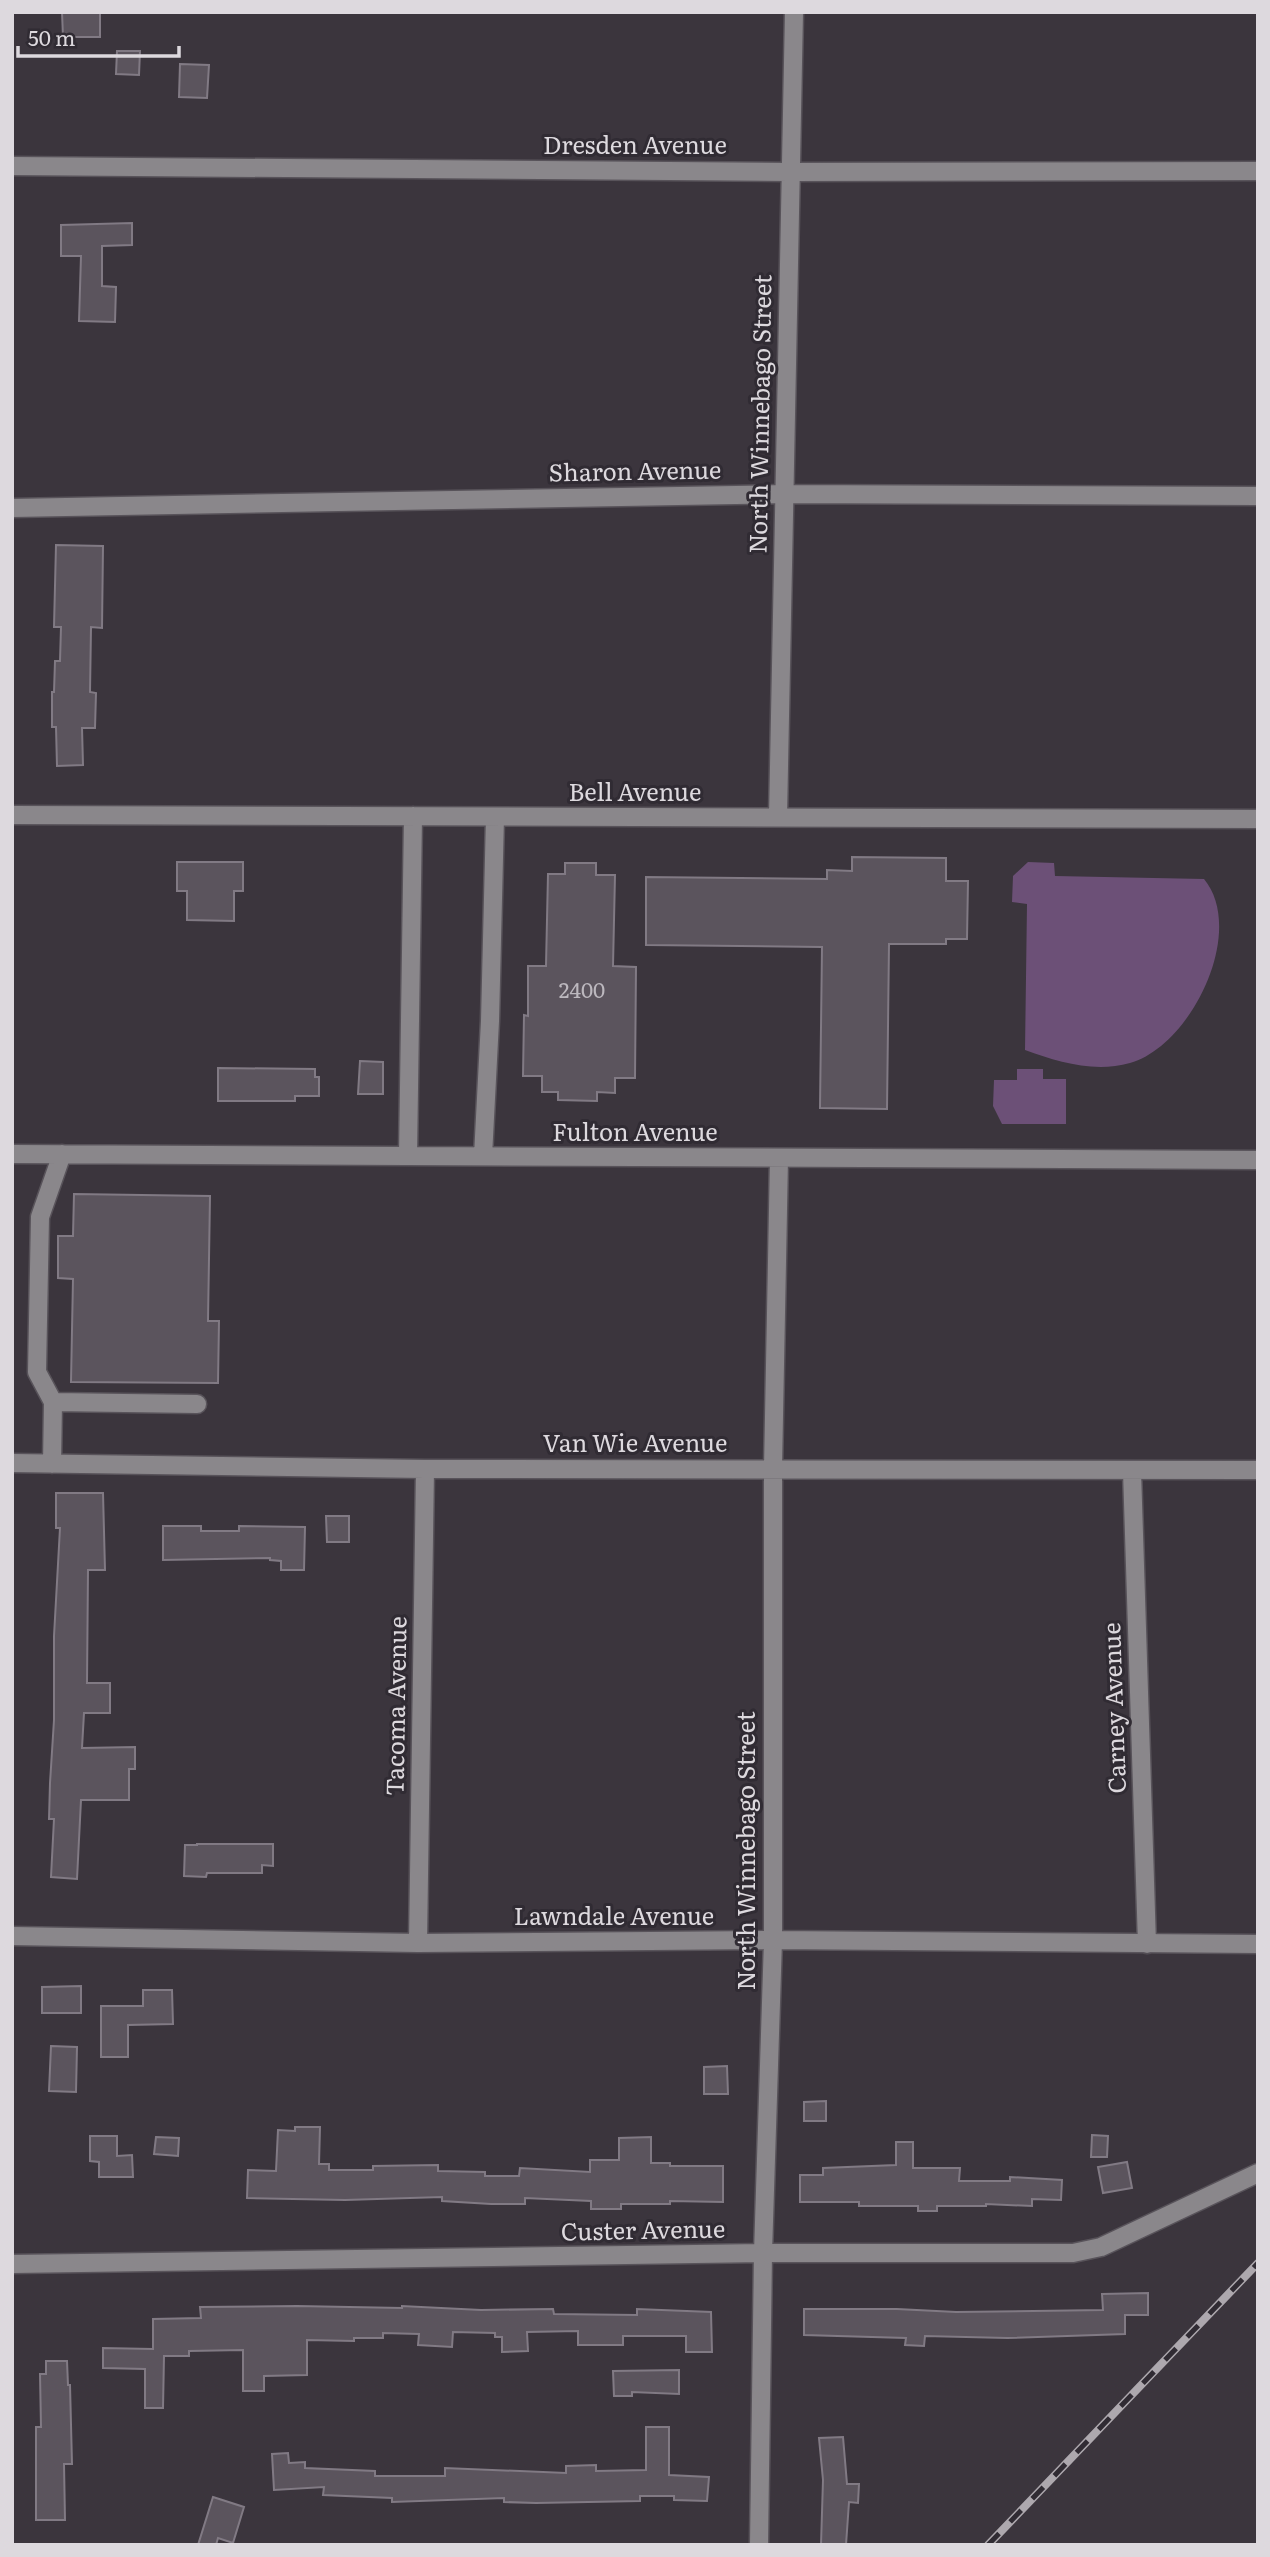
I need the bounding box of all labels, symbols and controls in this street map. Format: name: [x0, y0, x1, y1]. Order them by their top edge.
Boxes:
scale bar: [18, 14, 178, 58]
text: 50 m: [28, 21, 75, 52]
street label: Dresden Avenue: [543, 126, 727, 161]
street label: North Winnebago Street: [739, 274, 778, 554]
street label: Sharon Avenue: [548, 450, 722, 489]
street label: Bell Avenue: [568, 773, 702, 808]
house number: 2400: [559, 973, 605, 1004]
street label: Fulton Avenue: [552, 1113, 718, 1148]
street label: Van Wie Avenue: [543, 1424, 727, 1459]
street label: Tacoma Avenue: [375, 1616, 414, 1796]
street label: Carney Avenue: [1092, 1622, 1133, 1794]
street label: North Winnebago Street: [727, 1711, 762, 1991]
street label: Lawndale Avenue: [514, 1897, 714, 1932]
street label: Custer Avenue: [560, 2210, 725, 2247]

